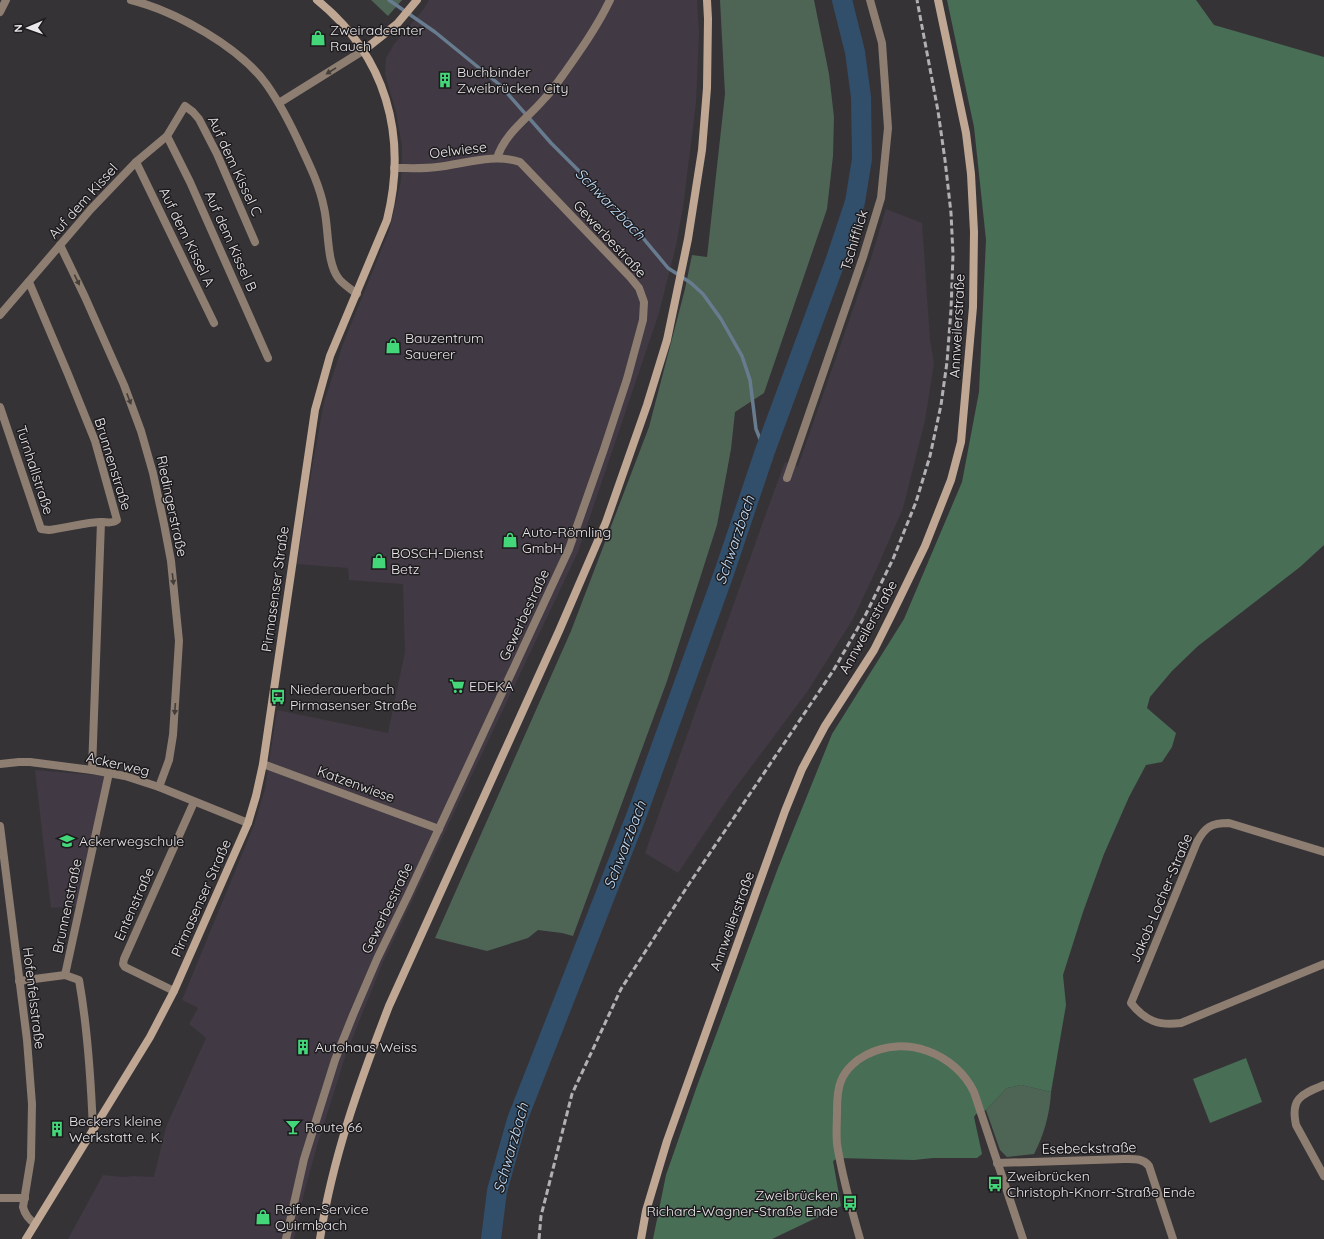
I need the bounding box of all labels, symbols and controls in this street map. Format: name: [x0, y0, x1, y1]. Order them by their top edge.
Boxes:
north arrow: [8, 8, 48, 48]
place label: Zweiradcenter Rauch: [330, 21, 424, 55]
text: N: [11, 24, 25, 33]
shop icon: Zweiradcenter Rauch: [309, 29, 327, 47]
place label: Buchbinder Zweibrücken City: [457, 63, 568, 97]
one-way arrow: [325, 67, 337, 74]
building icon: Buchbinder Zweibrücken City: [436, 71, 454, 89]
street label: Auf dem Kissel C: [204, 113, 266, 219]
street label: Oelwiese: [428, 138, 488, 162]
street label: Auf dem Kissel: [44, 160, 122, 242]
water label: Schwarzbach: [571, 164, 650, 244]
street label: Auf dem Kissel A: [155, 184, 219, 290]
street label: Auf dem Kissel B: [201, 188, 261, 294]
street label: Gewerbestraße: [570, 197, 650, 282]
street label: Tschifflick: [836, 207, 872, 273]
street label: Annweilerstraße: [945, 273, 969, 379]
one-way arrow: [74, 274, 80, 286]
place label: Bauzentrum Sauerer: [405, 329, 484, 363]
shop icon: Bauzentrum Sauerer: [384, 337, 402, 355]
one-way arrow: [127, 394, 133, 406]
street label: Brunnenstraße: [90, 415, 136, 513]
street label: Turnhallstraße: [12, 423, 58, 517]
street label: Riedingerstraße: [152, 454, 192, 558]
water label: Schwarzbach: [710, 493, 759, 587]
place label: Auto-Römling GmbH: [522, 523, 611, 557]
street label: Pirmasenser Straße: [257, 525, 293, 653]
shop icon: Auto-Römling GmbH: [501, 531, 519, 549]
place label: BOSCH-Dienst Betz: [391, 544, 484, 578]
shop icon: BOSCH-Dienst Betz: [370, 552, 388, 570]
street label: Gewerbestraße: [495, 566, 553, 664]
one-way arrow: [170, 573, 176, 585]
street label: Annweilerstraße: [835, 577, 901, 677]
supermarket icon: EDEKA: [448, 677, 466, 695]
place label: EDEKA: [469, 677, 513, 695]
place label: Niederauerbach Pirmasenser Straße: [290, 680, 417, 714]
bus stop icon: Niederauerbach Pirmasenser Straße: [269, 688, 287, 706]
one-way arrow: [171, 703, 178, 715]
street label: Ackerweg: [84, 748, 152, 780]
street label: Katzenwiese: [315, 762, 397, 806]
water label: Schwarzbach: [599, 798, 650, 891]
street label: Jakob-Locher-Straße: [1126, 831, 1196, 965]
school or university icon: Ackerwegschule: [58, 832, 76, 850]
place label: Ackerwegschule: [79, 832, 184, 850]
street label: Pirmasenser Straße: [167, 836, 235, 960]
street label: Brunnenstraße: [48, 857, 86, 955]
street label: Gewerbestraße: [357, 859, 417, 957]
street label: Entenstraße: [110, 865, 158, 943]
street label: Annweilerstraße: [706, 869, 758, 973]
street label: Hofenfelsstraße: [19, 946, 49, 1050]
building icon: Autohaus Weiss: [294, 1038, 312, 1056]
place label: Autohaus Weiss: [315, 1038, 417, 1056]
water label: Schwarzbach: [489, 1100, 533, 1195]
place label: Beckers kleine Werkstatt e. K.: [69, 1112, 162, 1146]
bar icon: Route 66: [284, 1118, 302, 1136]
place label: Route 66: [305, 1118, 363, 1136]
building icon: Beckers kleine Werkstatt e. K.: [48, 1120, 66, 1138]
street label: Esebeckstraße: [1041, 1138, 1137, 1158]
place label: Zweibrücken Christoph-Knorr-Straße Ende: [1007, 1167, 1195, 1201]
bus stop icon: Zweibrücken Christoph-Knorr-Straße Ende: [986, 1175, 1004, 1193]
place label: Zweibrücken Richard-Wagner-Straße Ende: [646, 1186, 838, 1220]
bus stop icon: Zweibrücken Richard-Wagner-Straße Ende: [841, 1194, 859, 1212]
place label: Reifen-Service Quirmbach: [275, 1200, 369, 1234]
shop icon: Reifen-Service Quirmbach: [254, 1208, 272, 1226]

